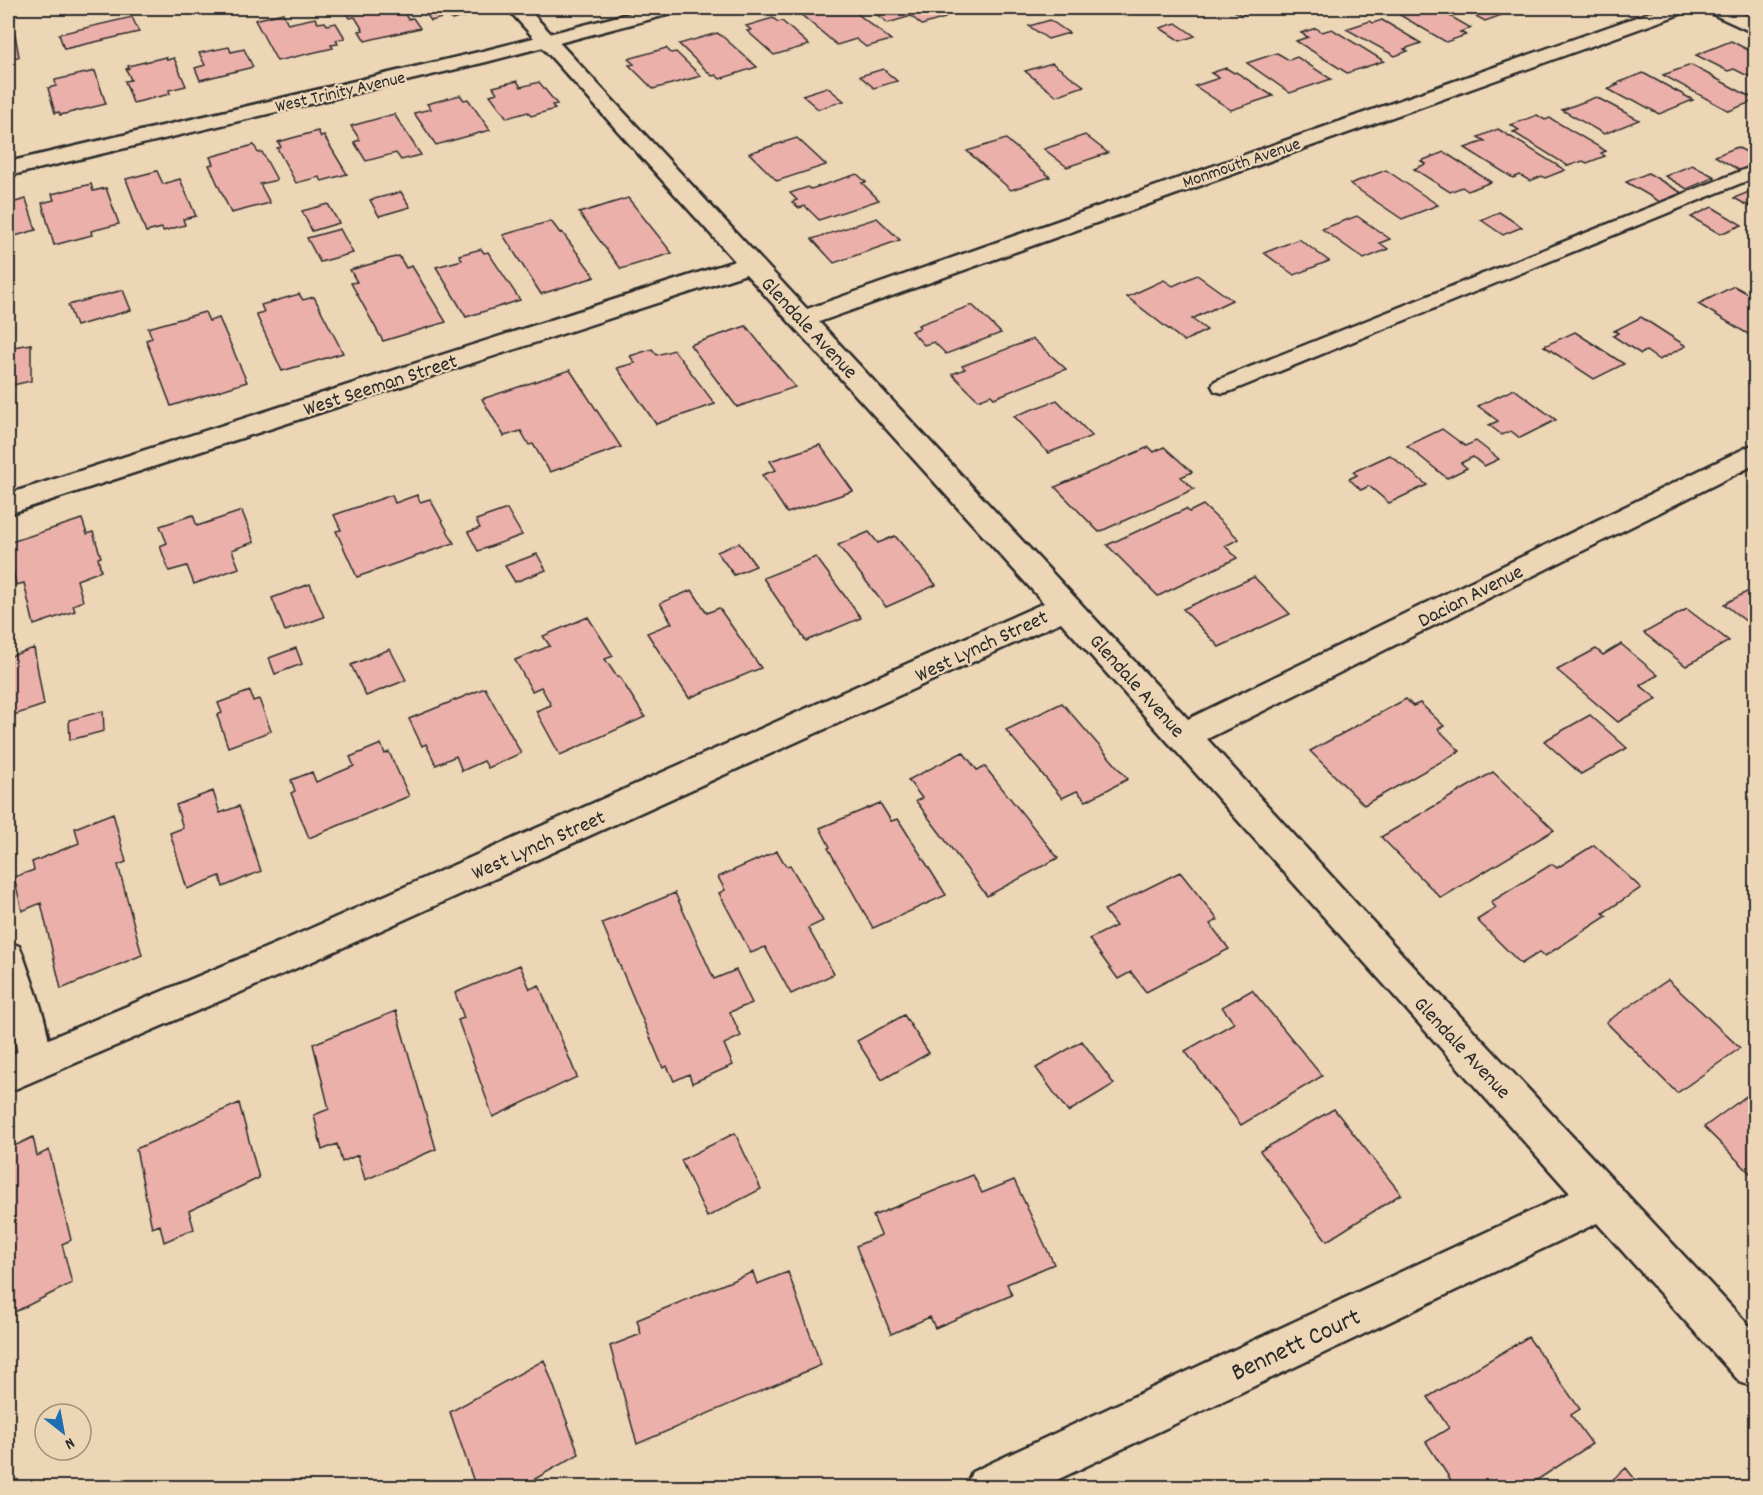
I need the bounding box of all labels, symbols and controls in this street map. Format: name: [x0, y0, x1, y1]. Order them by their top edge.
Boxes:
street label: West Trinity Avenue: [273, 66, 408, 121]
street label: Monmouth Avenue: [1179, 132, 1304, 196]
street label: Glendale Avenue: [752, 271, 863, 387]
street label: West Seeman Street: [300, 348, 462, 426]
street label: Dacian Avenue: [1413, 558, 1529, 637]
street label: West Lynch Street: [911, 604, 1054, 692]
street label: Glendale Avenue: [1081, 628, 1191, 746]
street label: West Lynch Street: [468, 804, 611, 890]
street label: Glendale Avenue: [1405, 991, 1516, 1107]
street label: Bennett Court: [1226, 1300, 1368, 1392]
north arrow: [33, 1402, 93, 1462]
text: N: [60, 1431, 79, 1455]

